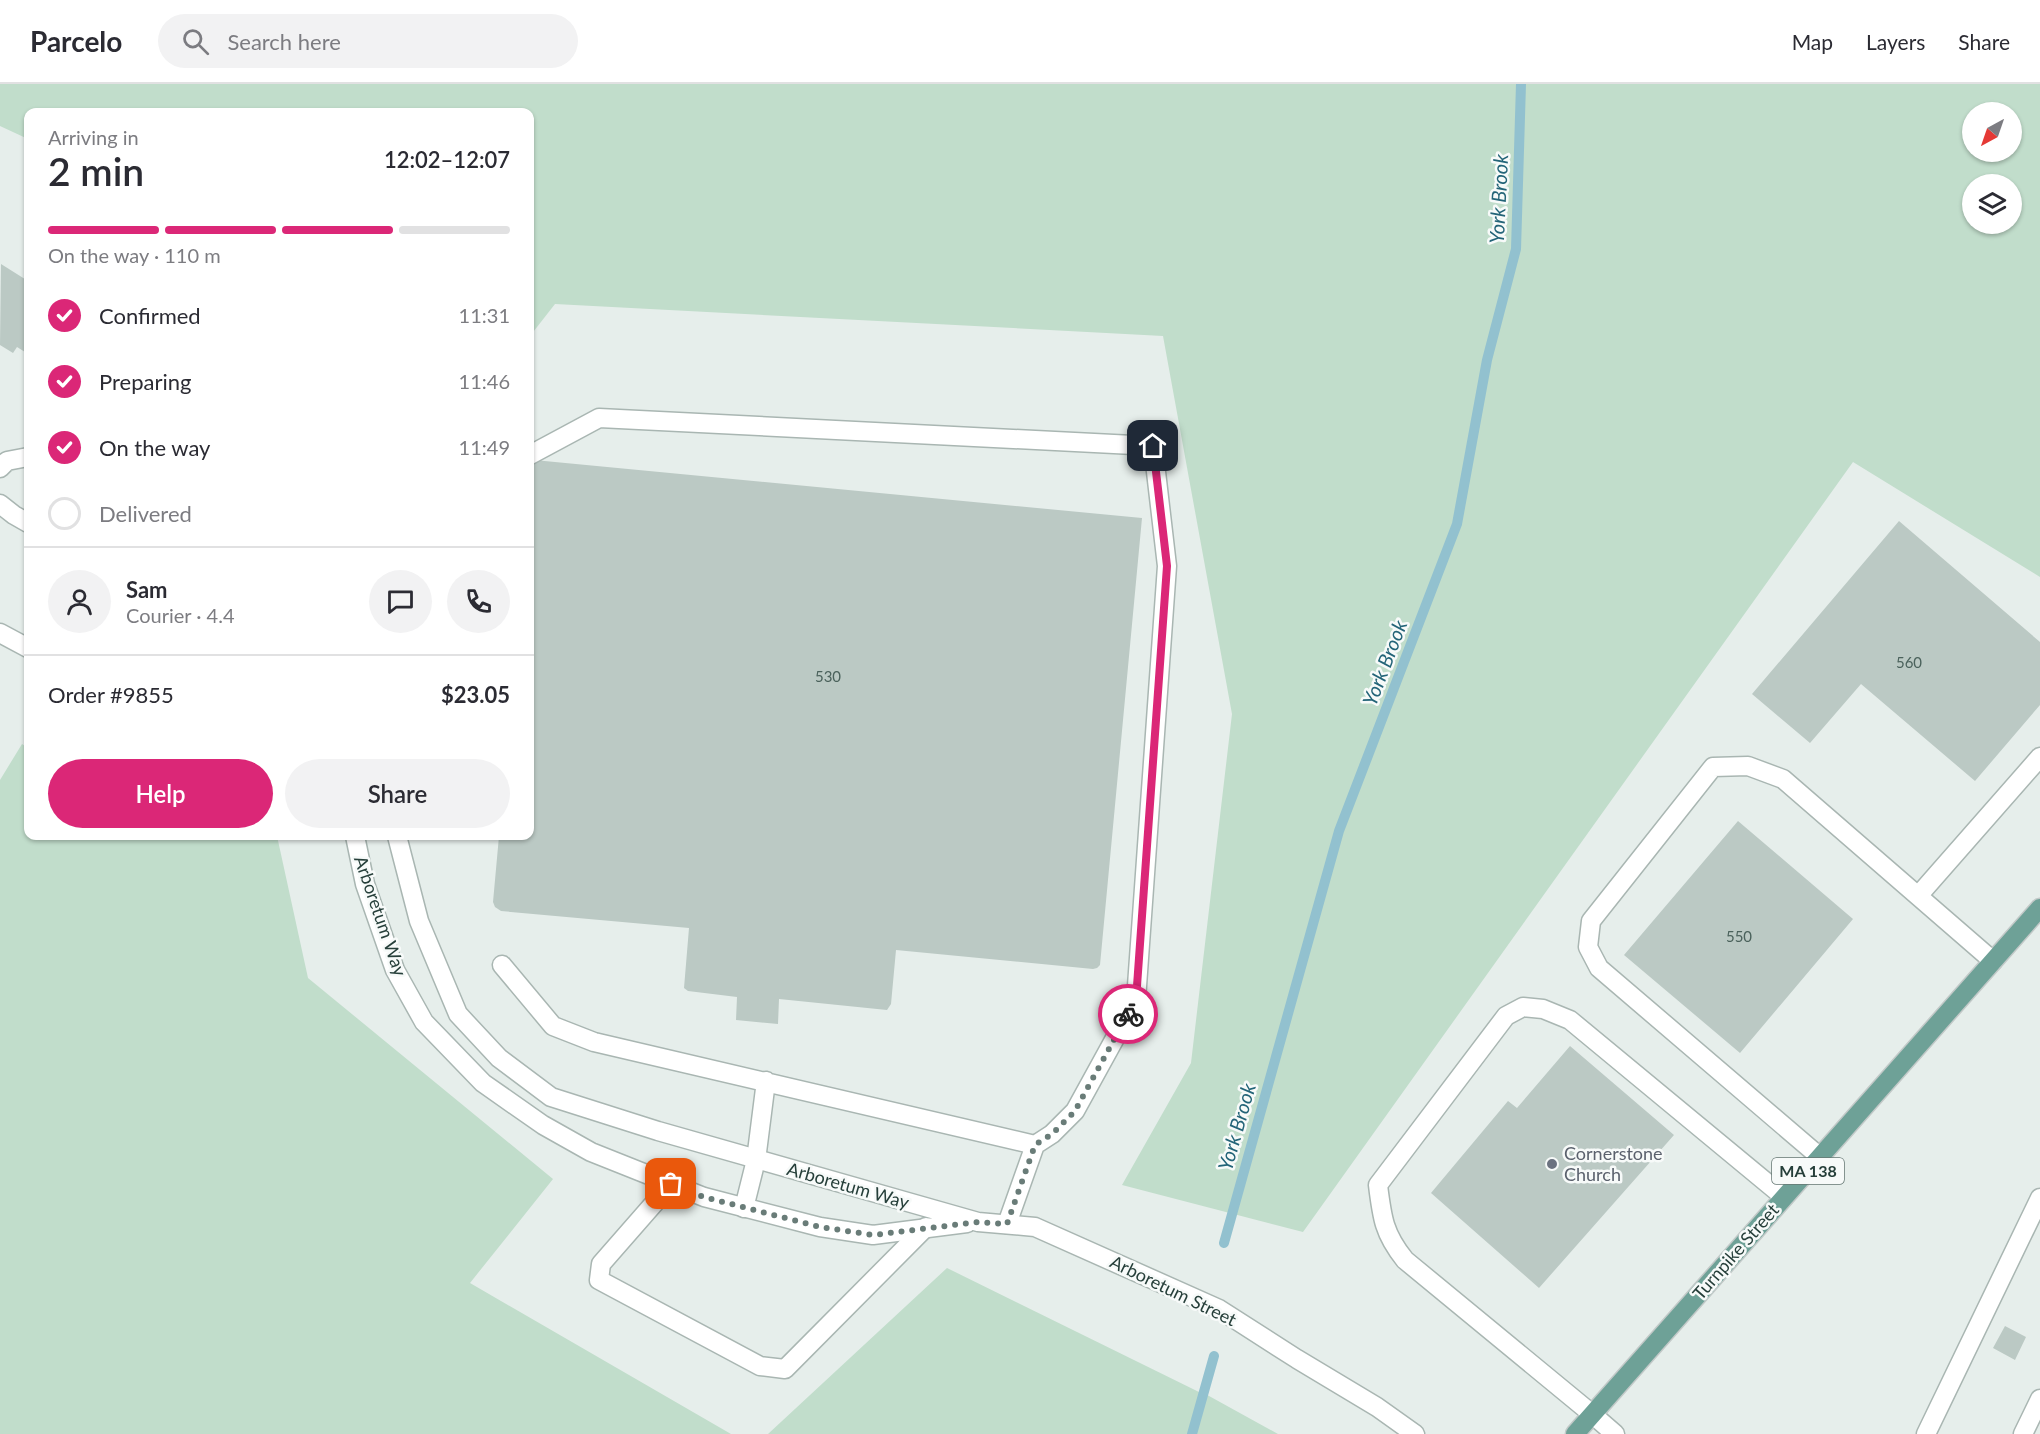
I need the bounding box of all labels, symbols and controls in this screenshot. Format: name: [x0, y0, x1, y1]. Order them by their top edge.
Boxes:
search box: [158, 14, 578, 68]
text: Parcelo: [30, 24, 122, 58]
icon: search: [179, 25, 212, 58]
text: Search here: [227, 28, 341, 55]
text: Map: [1792, 29, 1833, 54]
text: Layers: [1866, 29, 1925, 54]
text: Share: [1958, 29, 2010, 54]
north arrow: [1962, 102, 2022, 162]
map controls: [1962, 102, 2022, 234]
text: Arriving in: [48, 125, 139, 149]
text: 12:02–12:07: [384, 146, 510, 173]
text: 2 min: [48, 148, 144, 194]
water label: York Brook: [1484, 153, 1512, 244]
button: layers: [1962, 174, 2022, 234]
text: On the way · 110 m: [48, 243, 221, 267]
icon: check: [48, 299, 81, 332]
text: Confirmed: [99, 302, 201, 329]
text: 11:31: [459, 303, 510, 327]
icon: check: [48, 365, 81, 398]
text: Preparing: [99, 368, 191, 395]
text: 11:46: [459, 369, 510, 393]
pin: [1127, 420, 1178, 471]
icon: home: [1136, 429, 1169, 462]
icon: check: [48, 431, 81, 464]
text: On the way: [99, 434, 210, 461]
text: 11:49: [459, 435, 510, 459]
text: Delivered: [99, 500, 192, 527]
button: person: [48, 570, 111, 633]
button: chat: [369, 570, 432, 633]
button: phone: [447, 570, 510, 633]
text: Sam: [126, 576, 168, 603]
text: Courier · 4.4: [126, 603, 235, 627]
water label: York Brook: [1357, 616, 1412, 709]
house number: 560: [1896, 653, 1922, 671]
house number: 530: [815, 667, 841, 685]
text: Order #9855: [48, 681, 174, 708]
text: $23.05: [441, 681, 510, 708]
button: Help: [48, 759, 273, 828]
button: Share: [285, 759, 510, 828]
street label: Arboretum Way: [350, 853, 412, 979]
house number: 550: [1726, 927, 1752, 945]
courier: [1098, 984, 1158, 1044]
icon: bike: [1112, 998, 1145, 1031]
water label: York Brook: [1212, 1080, 1260, 1173]
place label: Cornerstone Church: [1564, 1142, 1663, 1185]
street label: Arboretum Way: [785, 1157, 913, 1213]
marker: Cornerstone Church: [1545, 1157, 1559, 1171]
pin: [645, 1158, 696, 1209]
road number: MA 138: [1772, 1158, 1844, 1184]
icon: bag: [654, 1167, 687, 1200]
street label: Turnpike Street: [1688, 1198, 1783, 1304]
street label: Arboretum Street: [1107, 1250, 1241, 1330]

